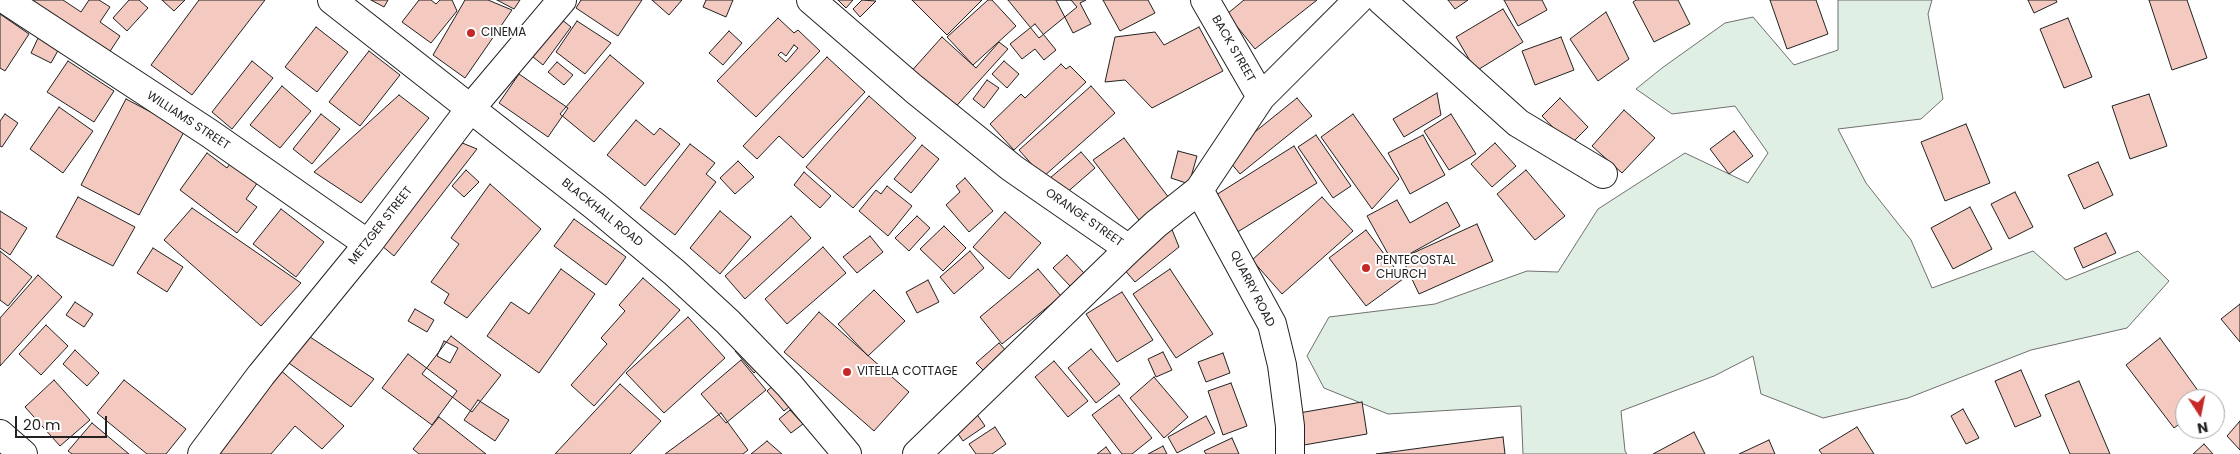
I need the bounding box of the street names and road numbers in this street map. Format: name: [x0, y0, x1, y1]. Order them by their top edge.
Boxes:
street label: BACK STREET: [1208, 13, 1258, 85]
street label: WILLIAMS STREET: [144, 89, 232, 153]
street label: BLACKHALL ROAD: [558, 176, 646, 250]
street label: METZGER STREET: [346, 184, 416, 268]
street label: ORANGE STREET: [1042, 186, 1126, 250]
street label: QUARRY ROAD: [1227, 248, 1277, 330]

